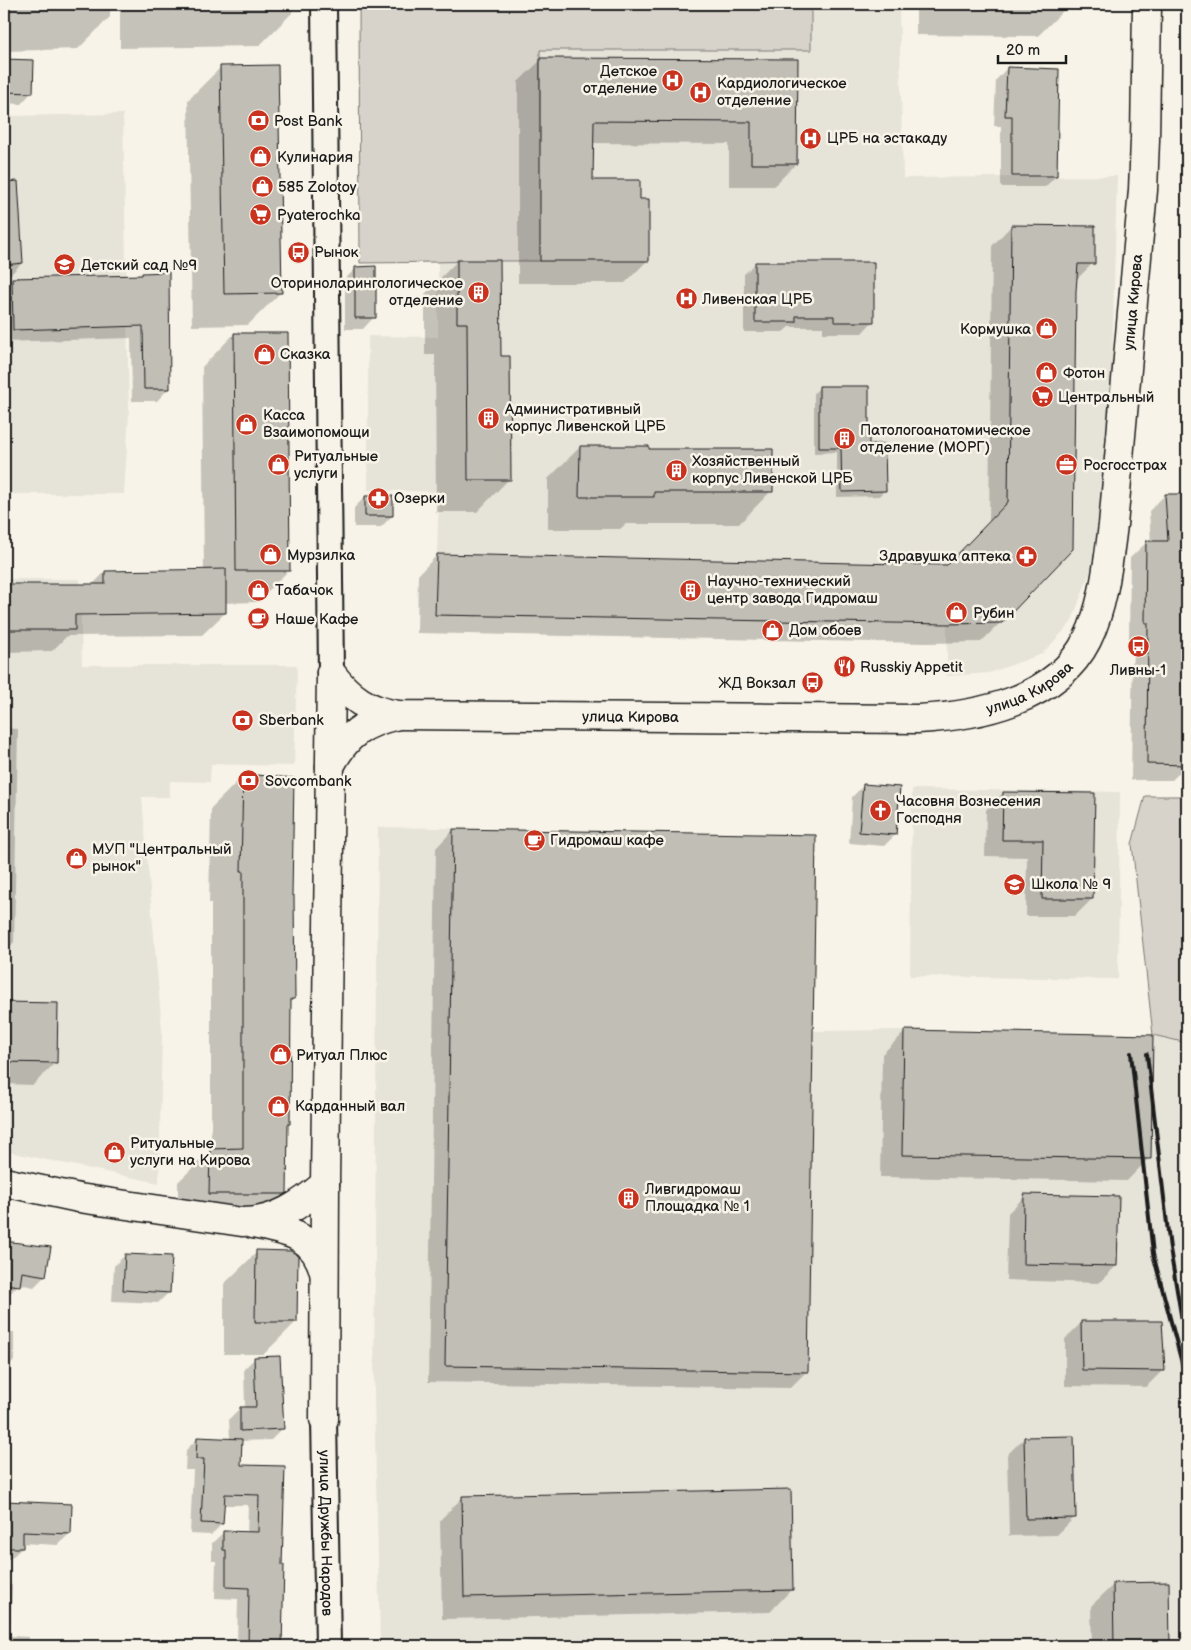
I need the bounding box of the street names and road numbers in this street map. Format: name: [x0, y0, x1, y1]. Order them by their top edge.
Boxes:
street label: улица Кирова: [1119, 253, 1147, 351]
street label: улица Кирова: [984, 658, 1077, 719]
street label: улица Кирова: [582, 707, 679, 727]
street label: улица Дружбы Народов: [315, 1450, 337, 1616]

